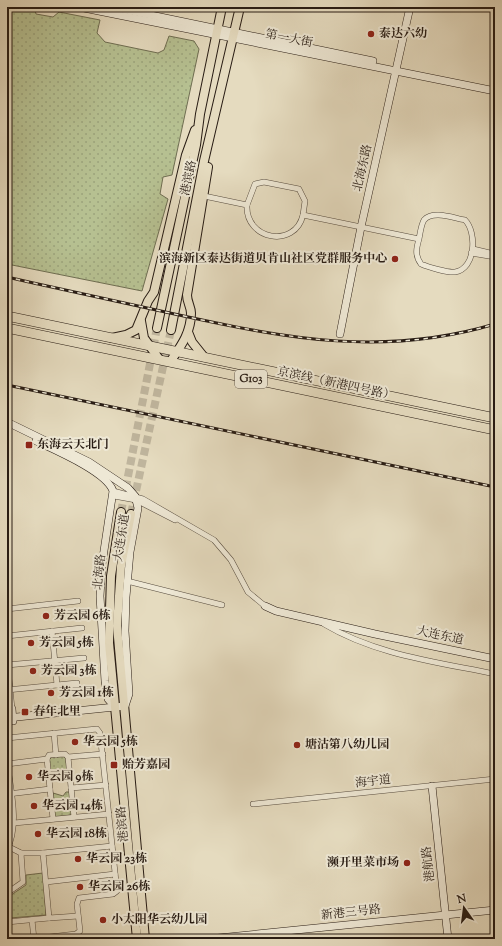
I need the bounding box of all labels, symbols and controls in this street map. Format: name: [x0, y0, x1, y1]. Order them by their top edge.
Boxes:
place label: 泰达六幼: [379, 25, 427, 43]
street label: 第一大街: [264, 26, 315, 53]
marker: 泰达六幼: [366, 29, 376, 39]
street label: 北海东路: [349, 143, 377, 193]
street label: 港滨路: [176, 159, 202, 197]
place label: 滨海新区泰达街道贝肯山社区党群服务中心: [159, 250, 387, 268]
marker: 滨海新区泰达街道贝肯山社区党群服务中心: [390, 254, 400, 264]
street label: 京滨线（新港四号路）: [275, 363, 397, 405]
road number: G103: [235, 370, 267, 388]
place label: 东海云天北门: [37, 436, 109, 454]
marker: 东海云天北门: [24, 440, 34, 450]
street label: 大连东道: [109, 513, 135, 563]
street label: 北海路: [89, 553, 111, 591]
place label: 芳云园 6栋: [54, 607, 111, 625]
marker: 芳云园 6栋: [41, 611, 51, 621]
street label: 大连东道: [415, 622, 465, 650]
place label: 芳云园 5栋: [39, 634, 94, 652]
marker: 芳云园 5栋: [26, 638, 36, 648]
place label: 芳云园 3栋: [41, 662, 96, 680]
marker: 芳云园 3栋: [28, 666, 38, 676]
place label: 芳云园 1栋: [59, 684, 114, 702]
marker: 芳云园 1栋: [46, 688, 56, 698]
place label: 春年北里: [33, 703, 81, 721]
marker: 春年北里: [20, 707, 30, 717]
place label: 华云园 5栋: [83, 733, 138, 751]
place label: 塘沽第八幼儿园: [305, 736, 389, 754]
marker: 华云园 5栋: [70, 737, 80, 747]
marker: 塘沽第八幼儿园: [292, 740, 302, 750]
place label: 贻芳嘉园: [122, 756, 170, 774]
marker: 贻芳嘉园: [109, 760, 119, 770]
place label: 华云园 9栋: [37, 768, 93, 786]
street label: 海宇道: [354, 771, 392, 793]
marker: 华云园 9栋: [24, 772, 34, 782]
place label: 华云园 14栋: [42, 797, 103, 815]
marker: 华云园 14栋: [29, 801, 39, 811]
street label: 港滨路: [112, 805, 134, 843]
place label: 华云园 18栋: [46, 825, 107, 843]
marker: 华云园 18栋: [33, 829, 43, 839]
street label: 港航路: [418, 845, 440, 883]
place label: 华云园 23栋: [86, 850, 147, 868]
marker: 华云园 23栋: [73, 854, 83, 864]
place label: 濒开里菜市场: [327, 854, 399, 872]
marker: 濒开里菜市场: [402, 858, 412, 868]
place label: 华云园 26栋: [88, 878, 150, 896]
marker: 华云园 26栋: [75, 882, 85, 892]
north arrow: [444, 888, 484, 928]
text: N: [455, 890, 468, 908]
street label: 新港三号路: [320, 901, 382, 925]
place label: 小太阳华云幼儿园: [111, 911, 207, 929]
marker: 小太阳华云幼儿园: [98, 915, 108, 925]

